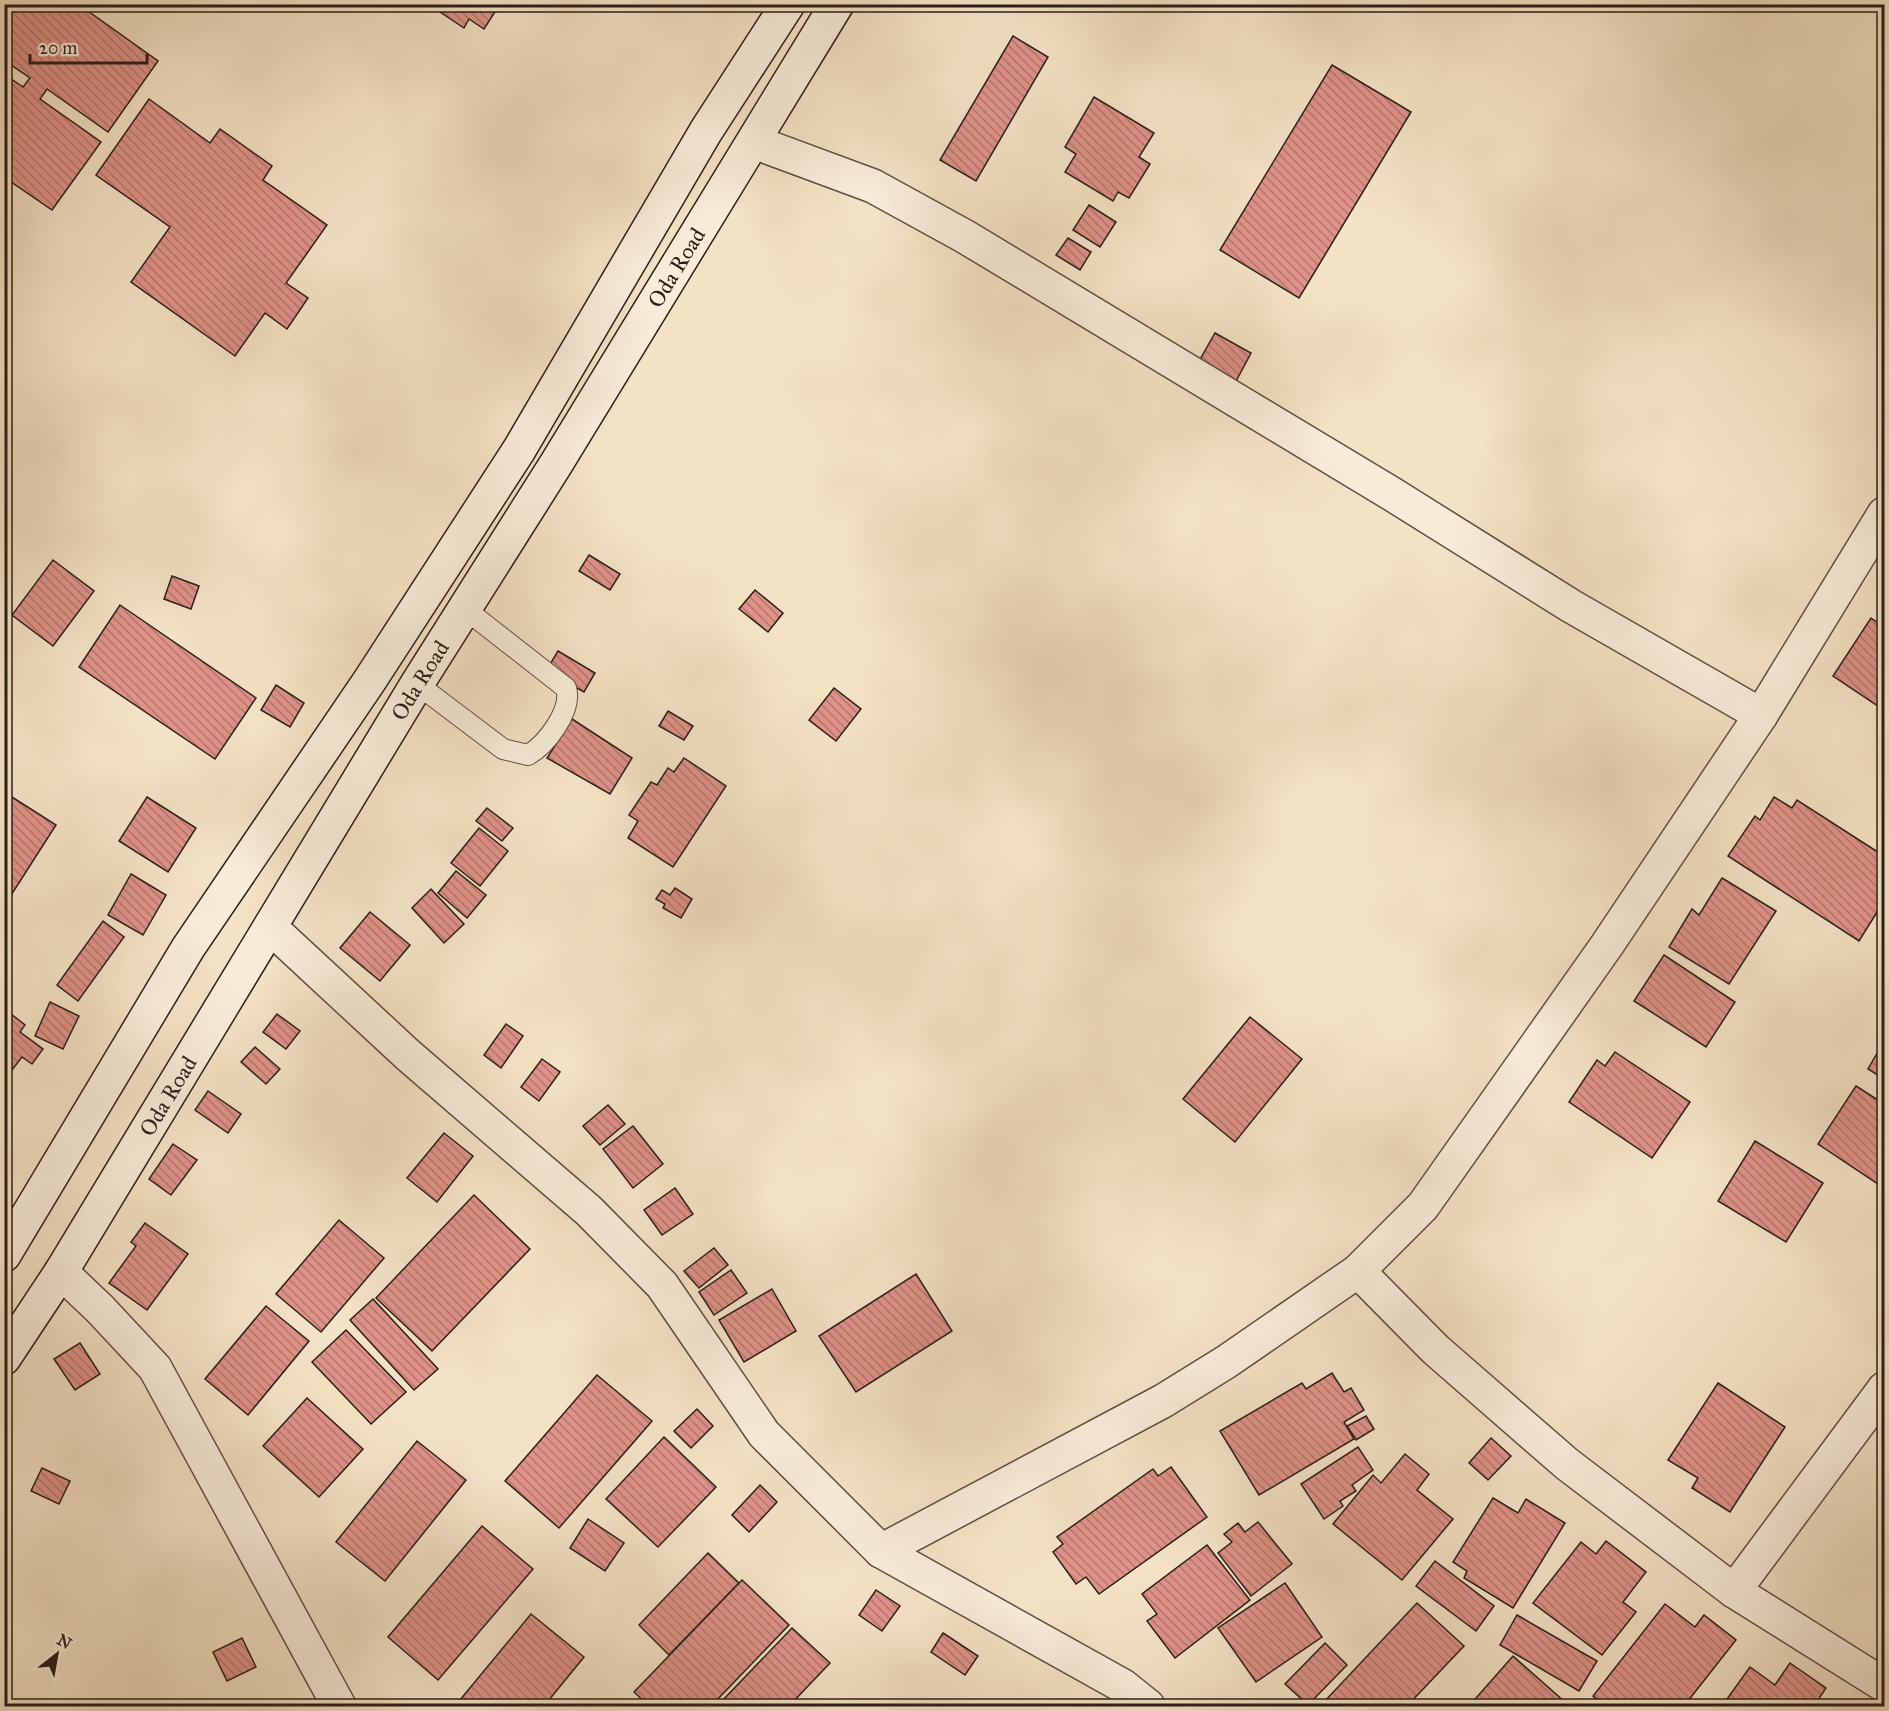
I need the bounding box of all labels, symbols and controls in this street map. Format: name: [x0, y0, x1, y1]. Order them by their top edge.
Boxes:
scale bar: [30, 27, 147, 65]
text: 20 m: [39, 37, 77, 59]
street label: Oda Road: [642, 223, 711, 313]
street label: Oda Road: [385, 636, 455, 725]
street label: Oda Road: [133, 1051, 203, 1141]
north arrow: [27, 1624, 87, 1684]
text: N: [54, 1630, 76, 1653]

